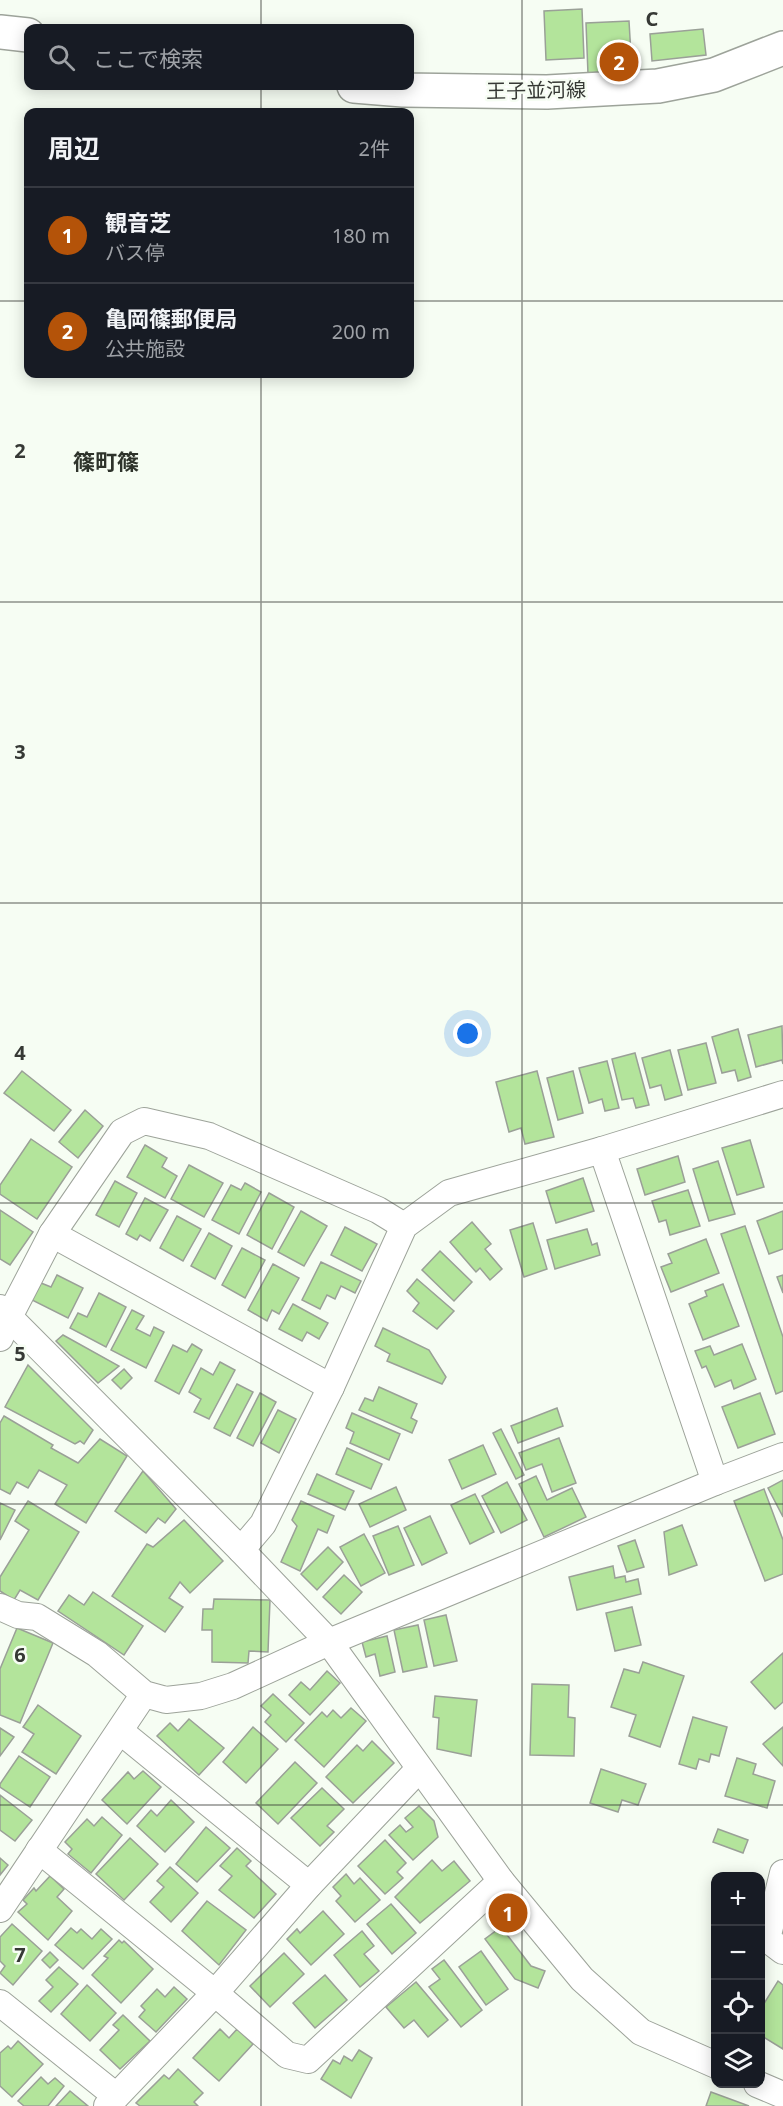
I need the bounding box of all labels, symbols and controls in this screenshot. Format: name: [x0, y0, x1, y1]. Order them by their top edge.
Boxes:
text: C: [646, 5, 659, 32]
search box: [24, 24, 414, 90]
pin: 2: [600, 40, 638, 84]
icon: search: [45, 41, 78, 74]
text: ここで検索: [93, 43, 203, 73]
street label: 王子並河線: [486, 76, 586, 104]
text: 周辺: [48, 130, 100, 166]
text: 2件: [359, 135, 390, 162]
text: 観音芝: [105, 207, 171, 237]
text: 1: [62, 222, 73, 249]
text: 180 m: [332, 222, 390, 249]
text: バス停: [105, 239, 165, 266]
text: 亀岡篠郵便局: [105, 303, 237, 333]
text: 2: [62, 318, 73, 345]
text: 200 m: [332, 318, 390, 345]
text: 公共施設: [105, 335, 185, 362]
text: 2: [14, 437, 26, 464]
district label: 篠町篠: [73, 446, 139, 476]
text: 3: [14, 738, 26, 765]
your location: [453, 1019, 482, 1048]
text: 4: [14, 1039, 26, 1066]
text: 5: [14, 1340, 26, 1367]
text: 6: [14, 1641, 26, 1668]
map controls: [711, 1872, 765, 2088]
button: +: [711, 1872, 765, 1926]
pin: 1: [488, 1890, 528, 1936]
button: −: [711, 1926, 765, 1980]
text: 7: [14, 1941, 26, 1968]
button: locate: [711, 1980, 765, 2034]
button: layers: [711, 2034, 765, 2088]

